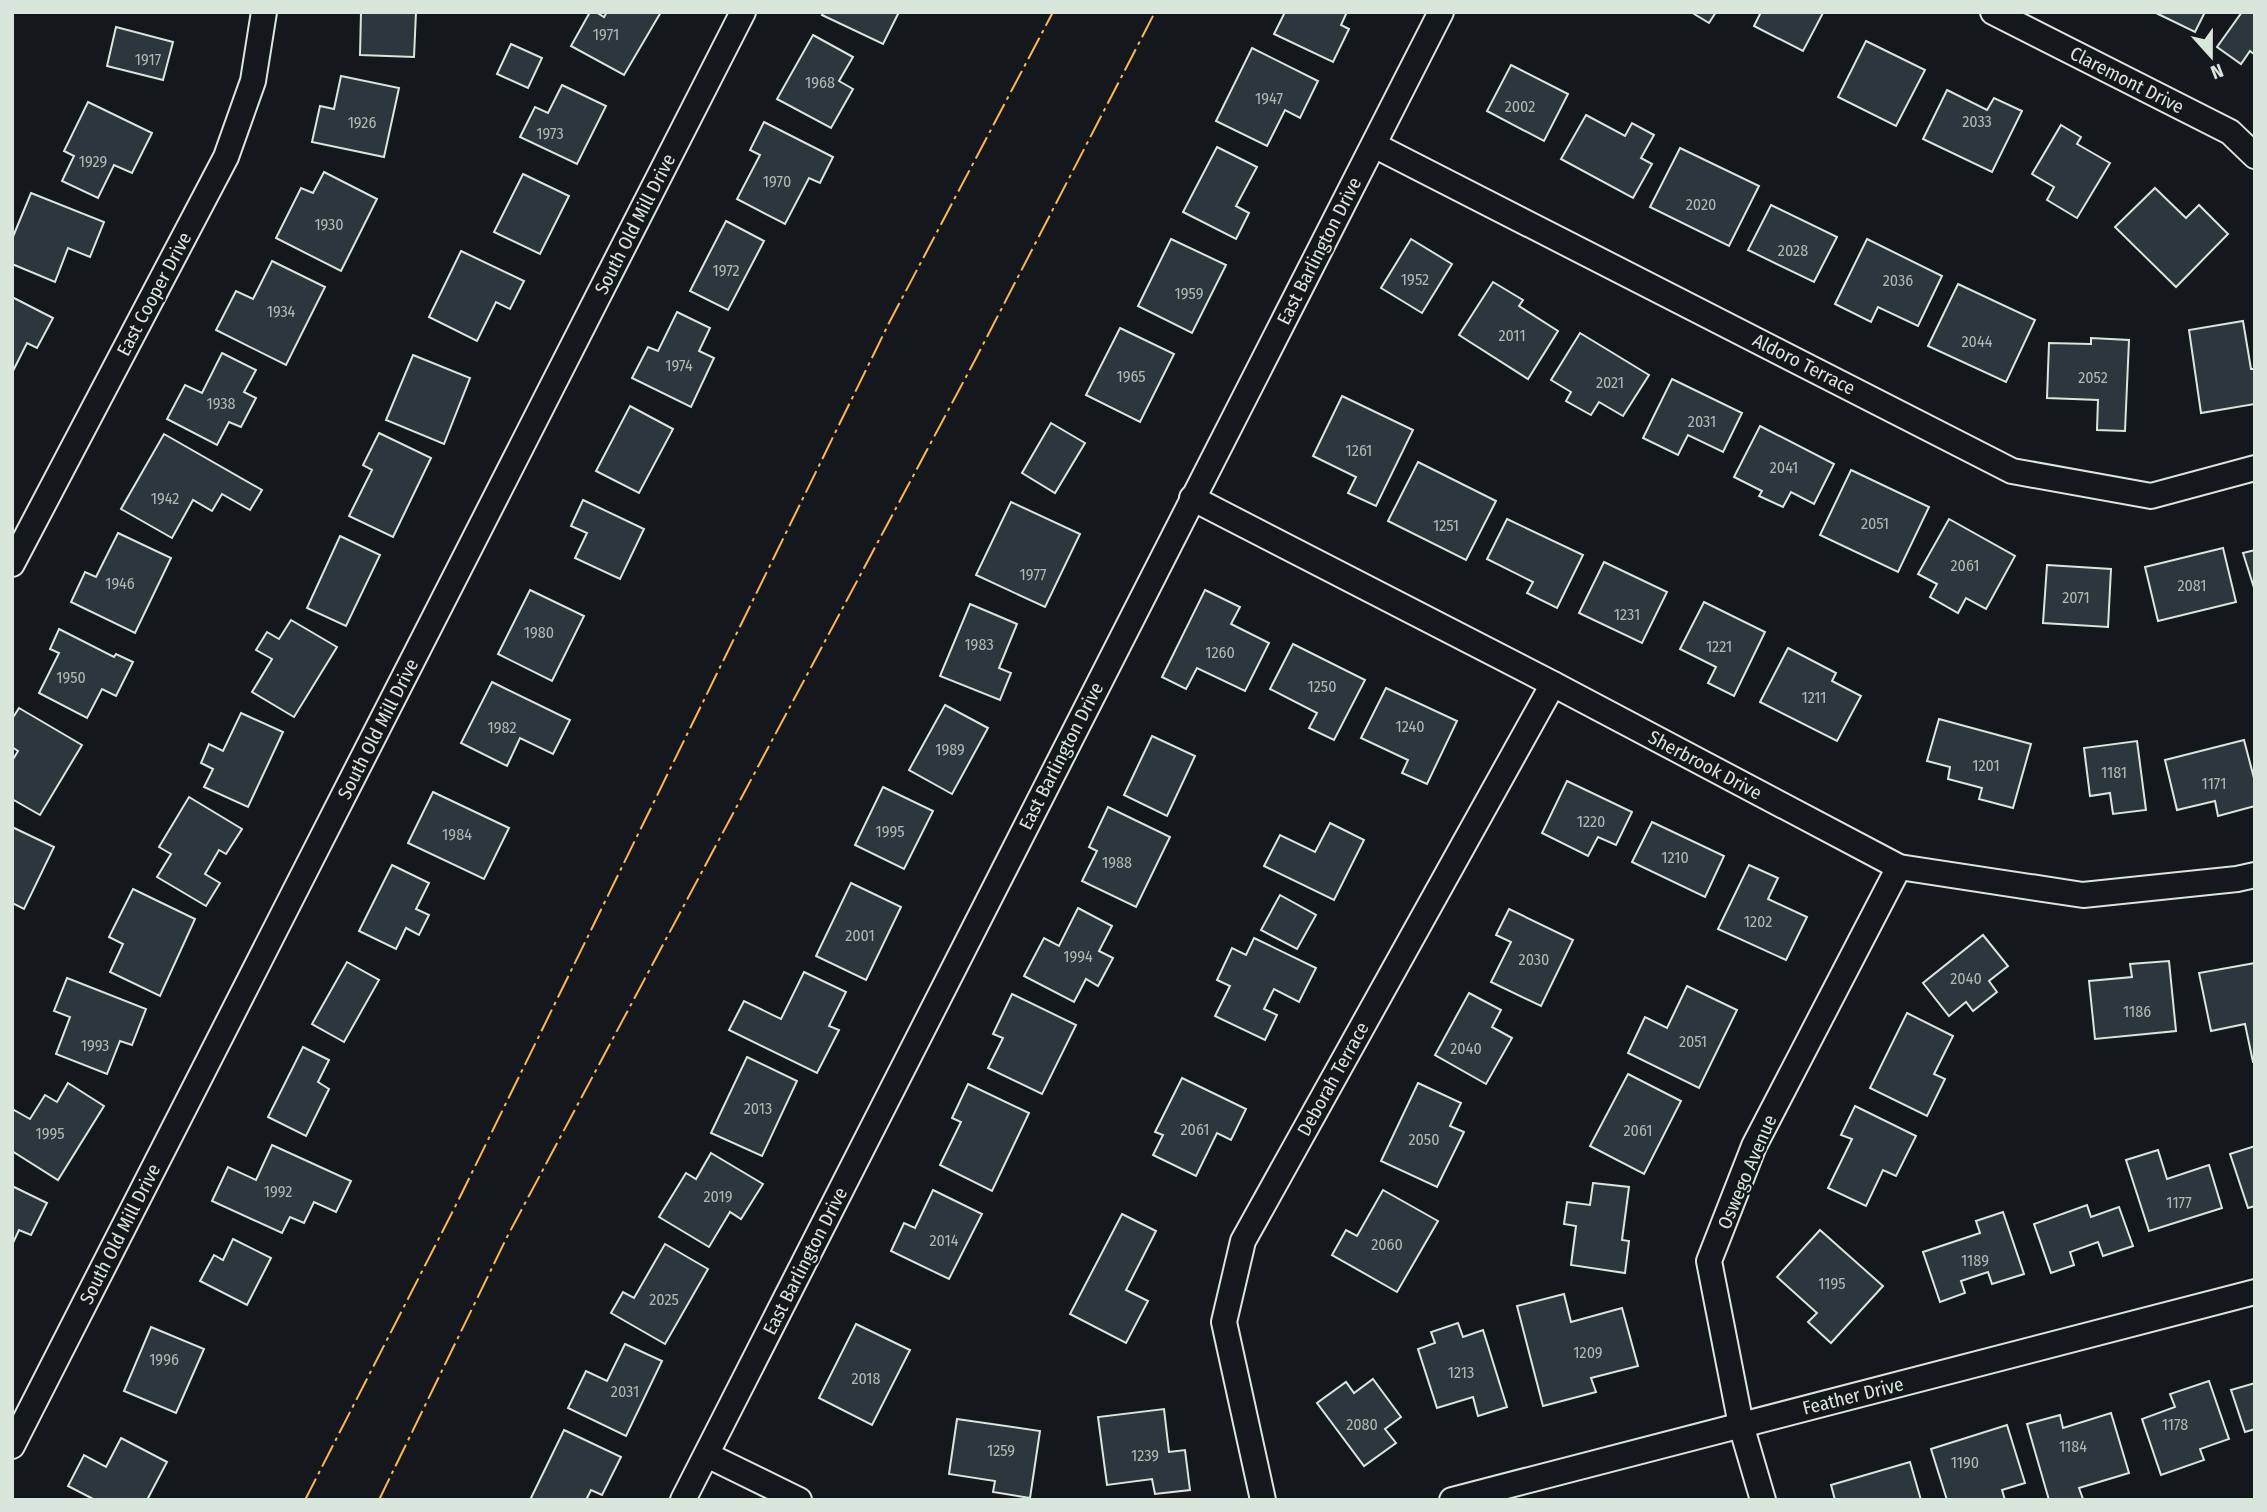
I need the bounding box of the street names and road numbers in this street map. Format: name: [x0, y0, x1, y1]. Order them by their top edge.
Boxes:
street label: Claremont Drive: [2066, 41, 2188, 119]
street label: South Old Mill Drive: [590, 150, 680, 298]
street label: East Barlington Drive: [1272, 173, 1366, 329]
street label: East Cooper Drive: [112, 228, 196, 360]
street label: Aldoro Terrace: [1749, 328, 1859, 400]
street label: South Old Mill Drive: [333, 655, 423, 803]
street label: East Barlington Drive: [1014, 678, 1108, 834]
street label: Sherbrook Drive: [1644, 725, 1766, 805]
street label: Deborah Terrace: [1292, 1018, 1374, 1140]
street label: Oswego Avenue: [1713, 1111, 1781, 1233]
street label: South Old Mill Drive: [75, 1160, 165, 1308]
street label: East Barlington Drive: [758, 1183, 852, 1339]
street label: Feather Drive: [1800, 1372, 1906, 1420]

